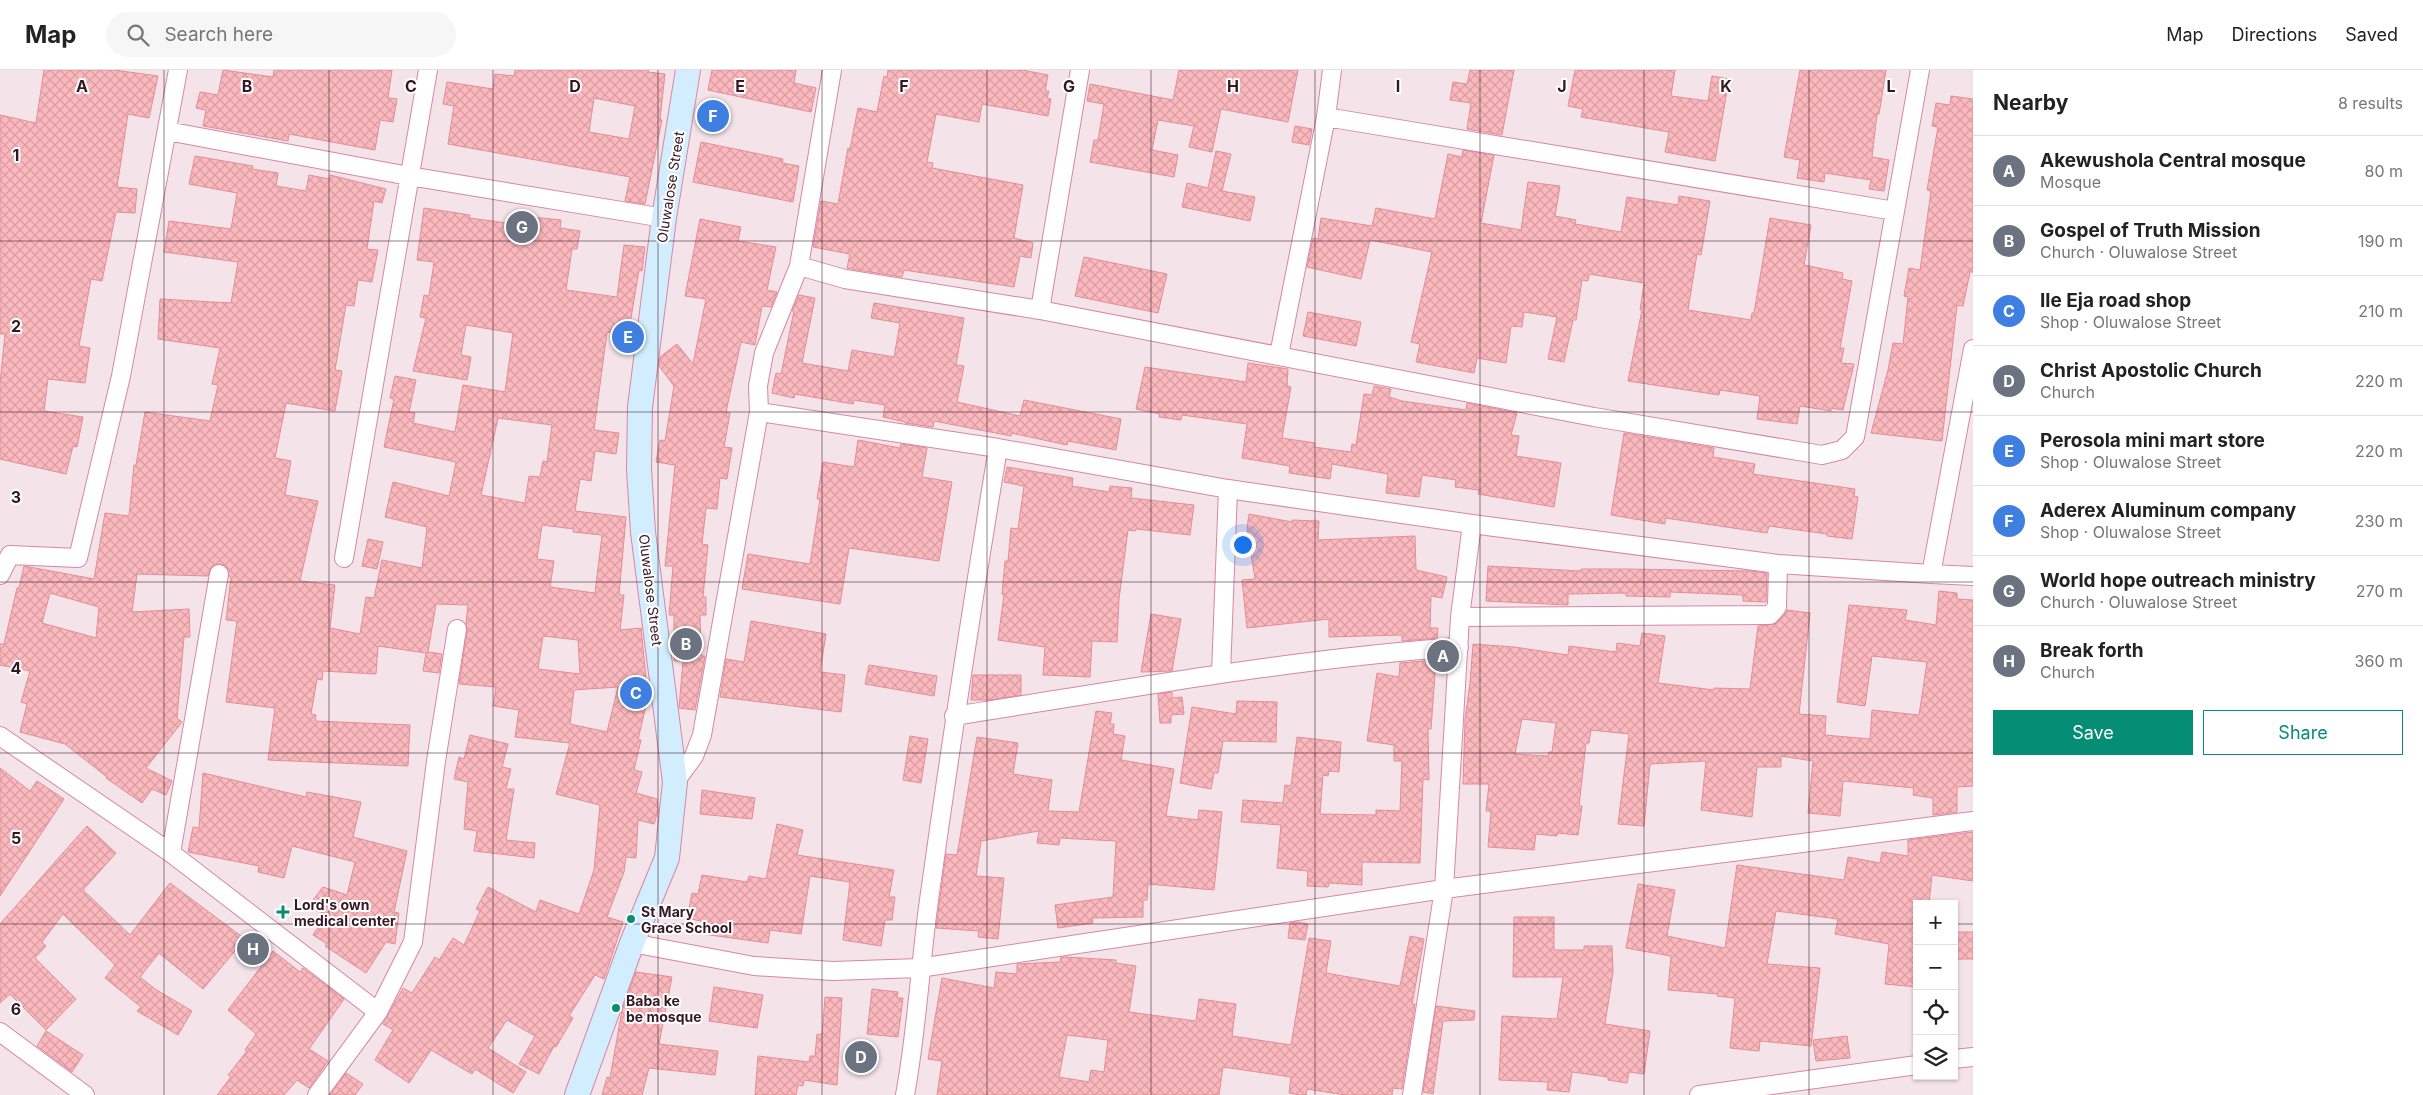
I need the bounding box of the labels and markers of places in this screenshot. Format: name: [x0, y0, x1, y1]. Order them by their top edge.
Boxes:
pin: F: [697, 97, 729, 135]
pin: G: [506, 208, 538, 246]
pin: E: [612, 318, 644, 356]
pin: B: [670, 625, 702, 663]
pin: A: [1427, 637, 1459, 675]
pin: C: [620, 674, 652, 712]
place label: Lord's own medical center: [294, 896, 396, 929]
place label: St Mary Grace School: [641, 903, 732, 936]
marker: Lord's own medical center: [276, 905, 290, 919]
marker: St Mary Grace School: [625, 913, 637, 925]
pin: H: [237, 930, 269, 968]
place label: Baba ke be mosque: [626, 992, 702, 1025]
marker: Baba ke be mosque: [610, 1002, 622, 1014]
pin: D: [845, 1038, 877, 1076]

